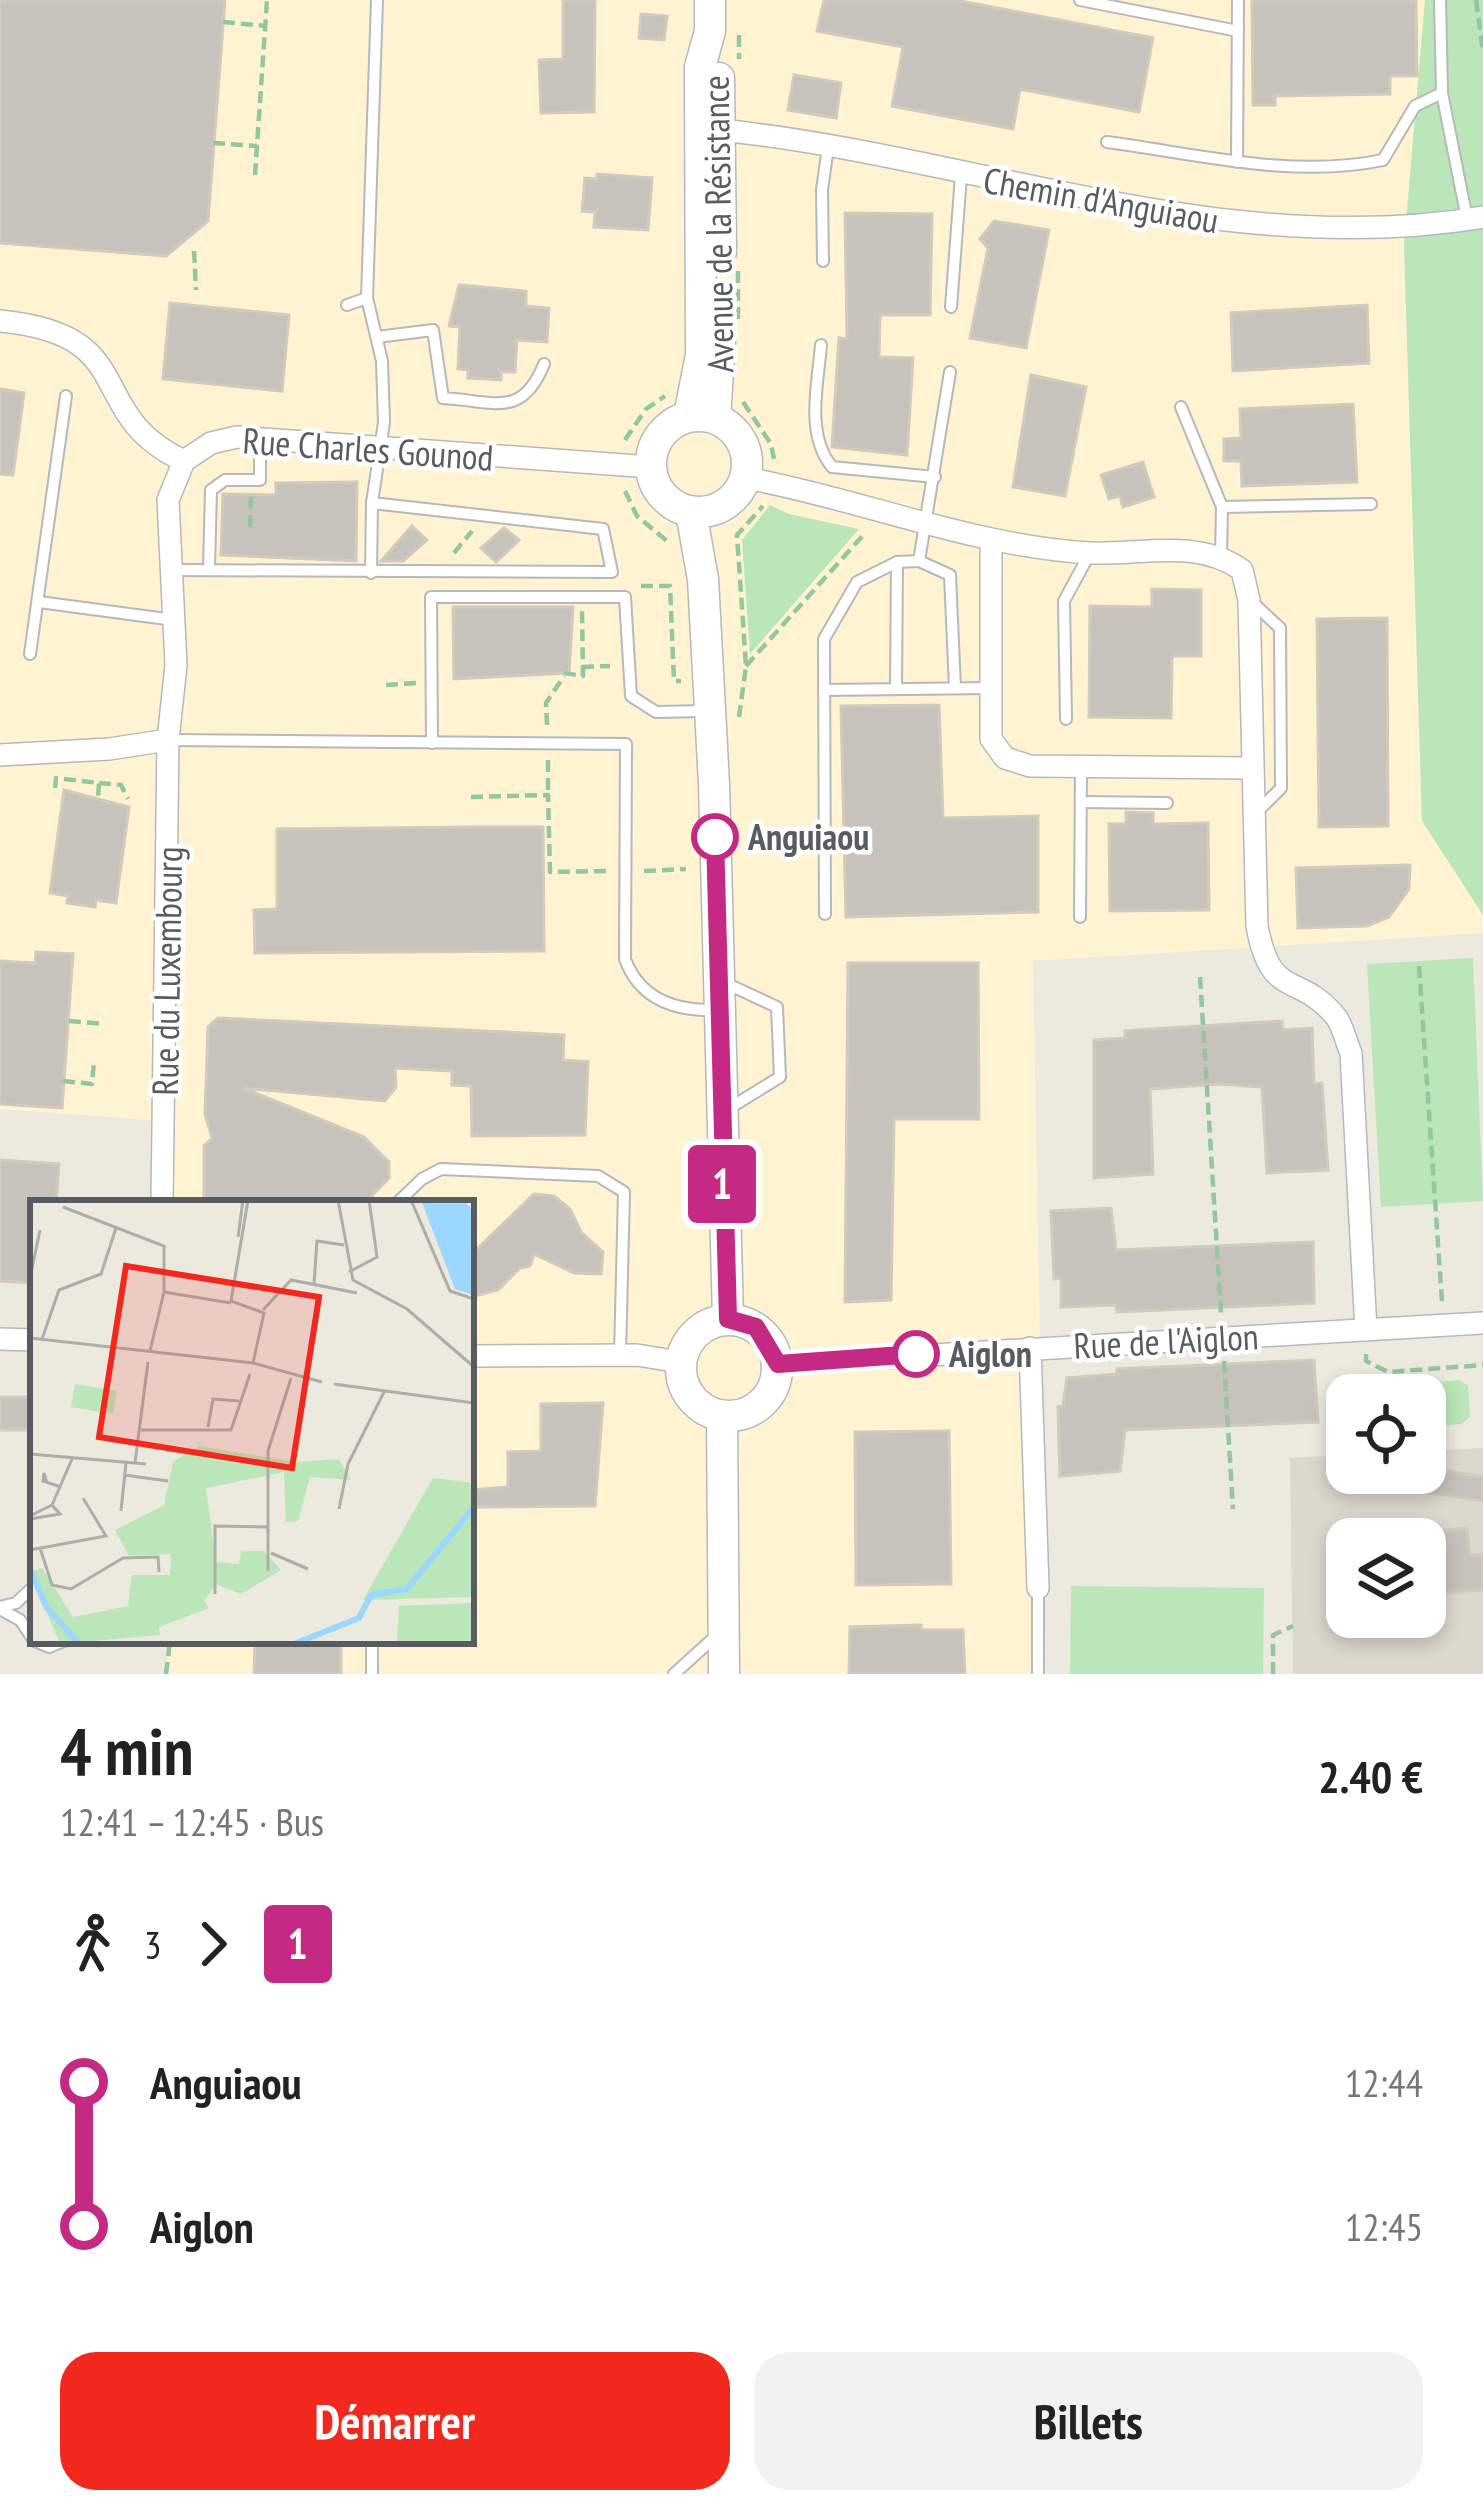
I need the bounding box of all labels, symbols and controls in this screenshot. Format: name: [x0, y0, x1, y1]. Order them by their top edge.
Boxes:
street label: Avenue de la Résistance: [691, 75, 744, 373]
street label: Chemin d'Anguiaou: [980, 156, 1222, 243]
street label: Rue Charles Gounod: [241, 416, 495, 481]
place label: Anguiaou: [747, 813, 869, 860]
marker: Anguiaou: [693, 815, 737, 859]
street label: Rue du Luxembourg: [141, 846, 192, 1096]
line badge: 1: [683, 1145, 761, 1223]
text: 1: [712, 1156, 732, 1211]
inset map: [30, 1200, 474, 1644]
street label: Rue de l'Aiglon: [1072, 1312, 1260, 1369]
place label: Aiglon: [948, 1330, 1032, 1377]
marker: Aiglon: [894, 1332, 938, 1376]
map controls: [1326, 1374, 1446, 1638]
button: locate: [1326, 1374, 1446, 1494]
button: layers: [1326, 1518, 1446, 1638]
text: 4 min: [60, 1708, 193, 1793]
text: 2.40 €: [1318, 1747, 1423, 1805]
text: 12:41 – 12:45 · Bus: [60, 1796, 324, 1847]
icon: walk: [60, 1911, 126, 1977]
icon: forward: [180, 1911, 246, 1977]
text: 1: [288, 1916, 308, 1971]
text: 3: [144, 1919, 162, 1970]
text: Anguiaou: [150, 2053, 302, 2111]
text: 12:44: [1345, 2057, 1423, 2108]
text: Aiglon: [150, 2197, 254, 2255]
text: 12:45: [1345, 2201, 1423, 2252]
button: Démarrer: [60, 2352, 730, 2490]
button: Billets: [754, 2352, 1423, 2490]

